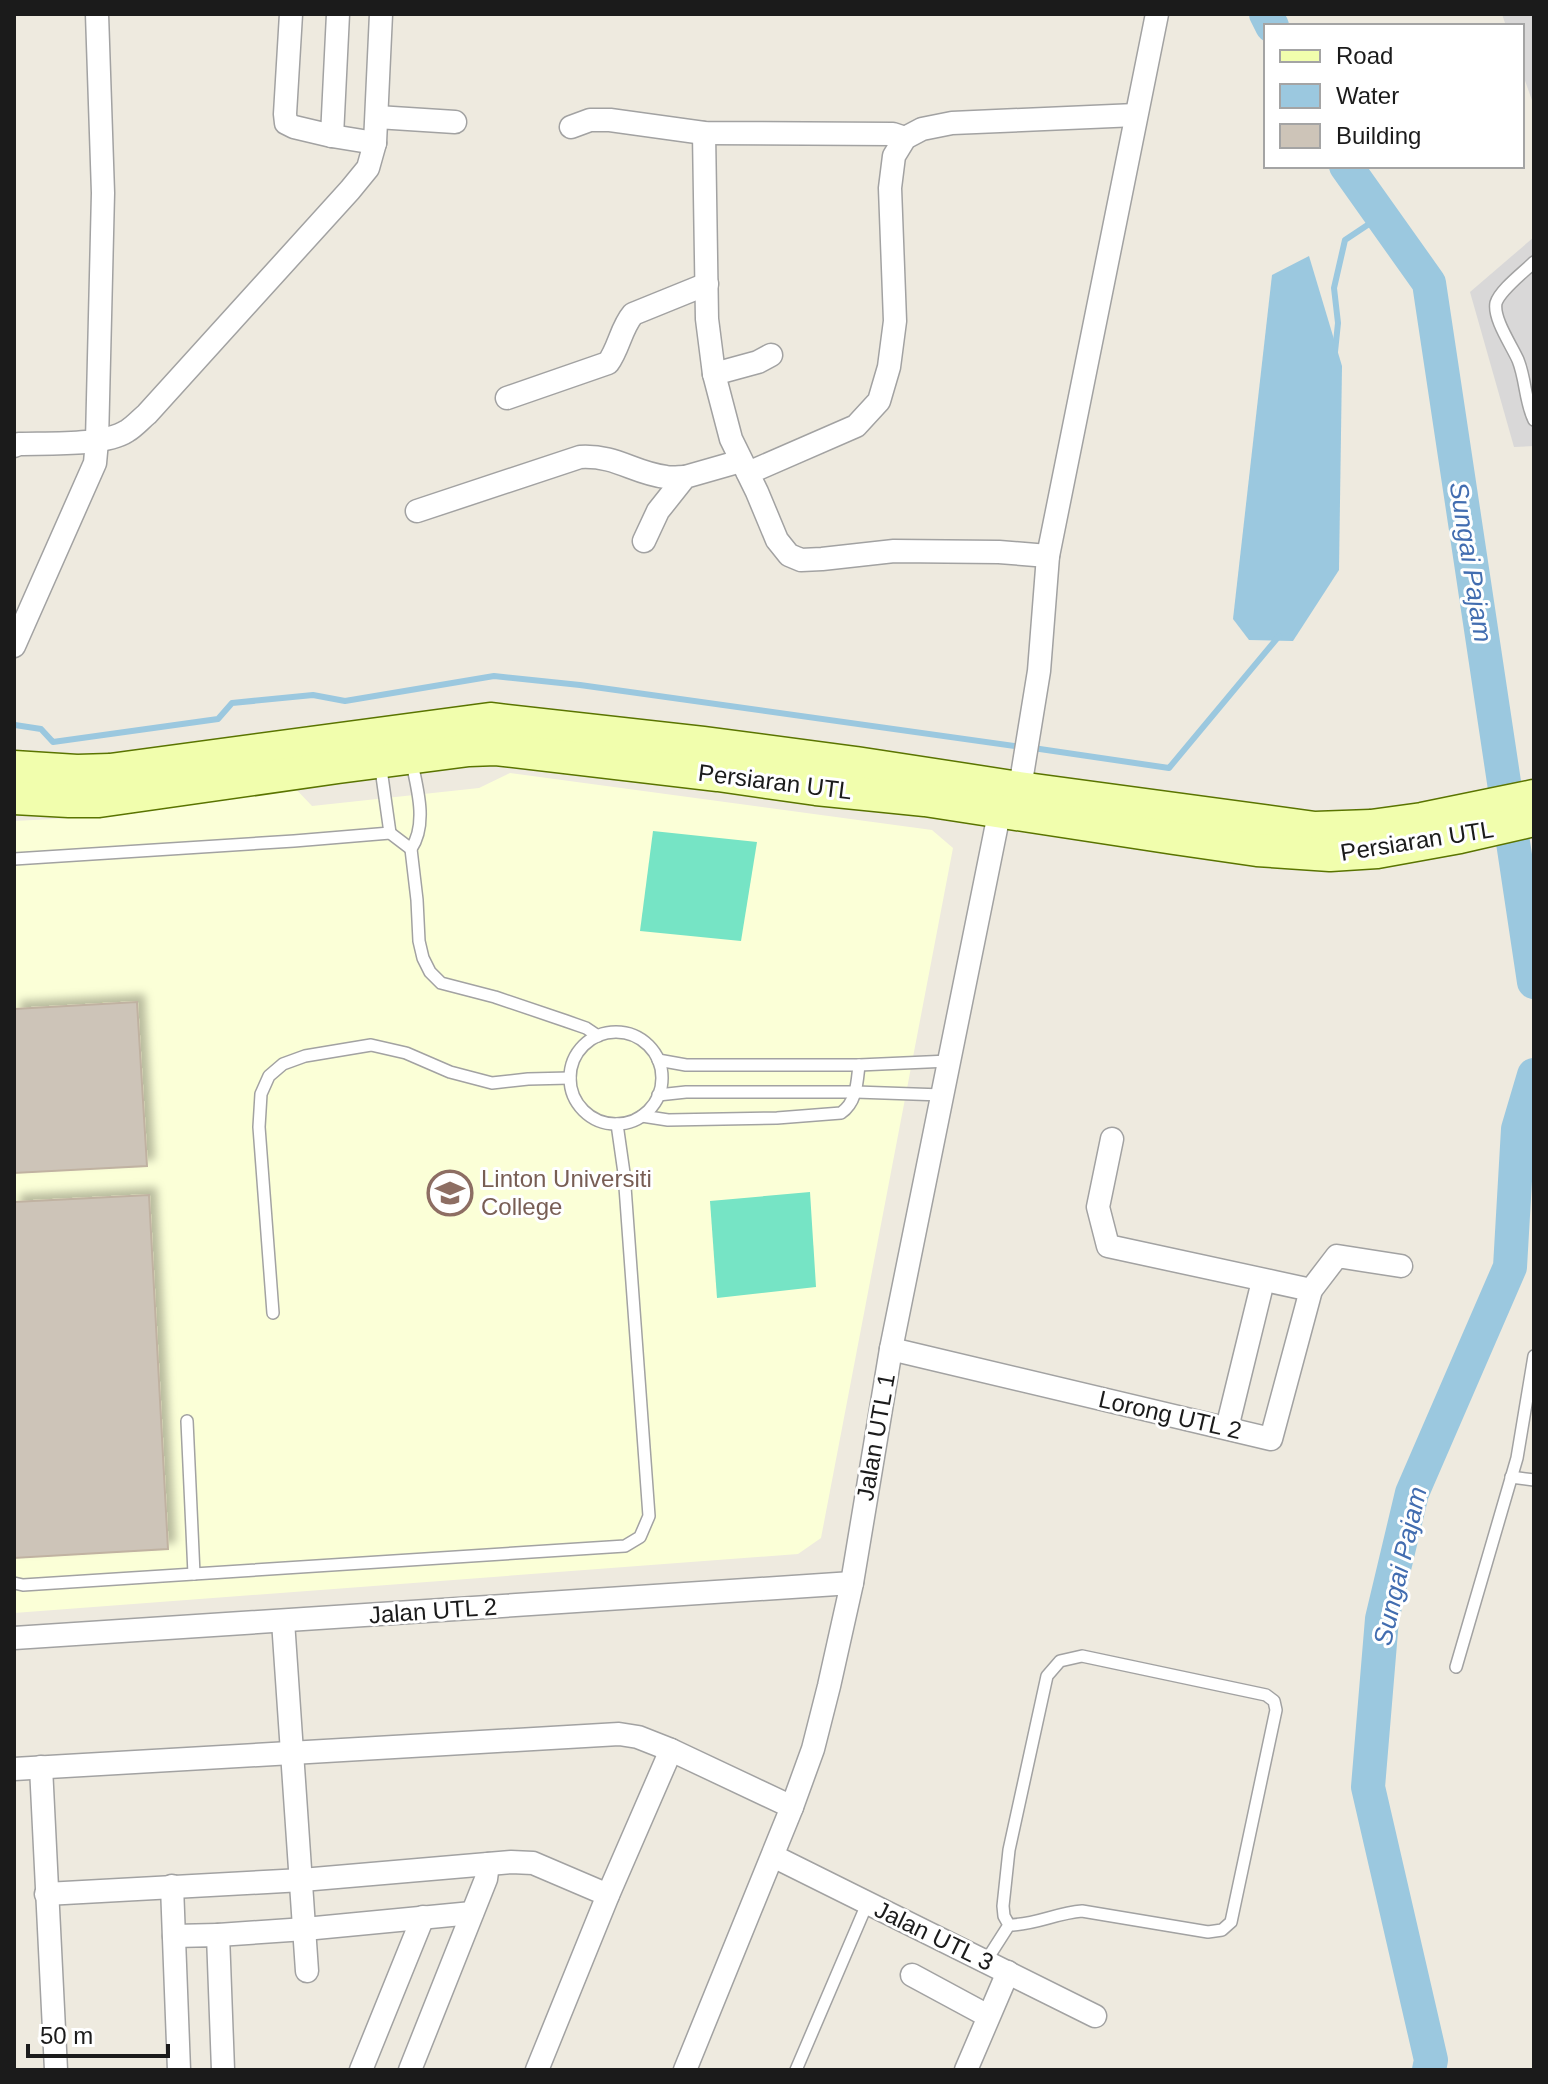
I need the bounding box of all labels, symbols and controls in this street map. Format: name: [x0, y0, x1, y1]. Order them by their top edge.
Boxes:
legend: [1264, 24, 1524, 168]
text: Road: [1336, 42, 1393, 69]
text: Water: [1336, 82, 1399, 109]
text: Building: [1336, 122, 1421, 149]
water label: Sungai Pajam: [1444, 480, 1498, 644]
street label: Persiaran UTL: [697, 759, 853, 804]
street label: Persiaran UTL: [1338, 815, 1495, 866]
place label: Linton Universiti College: [481, 1165, 652, 1220]
school or university icon: Linton Universiti College: [426, 1169, 474, 1217]
street label: Jalan UTL 1: [851, 1371, 900, 1503]
street label: Lorong UTL 2: [1096, 1385, 1244, 1444]
water label: Sungai Pajam: [1367, 1484, 1433, 1648]
street label: Jalan UTL 2: [368, 1593, 498, 1628]
street label: Jalan UTL 3: [871, 1895, 998, 1976]
scale bar: [28, 2008, 168, 2058]
text: 50 m: [40, 2022, 93, 2049]

